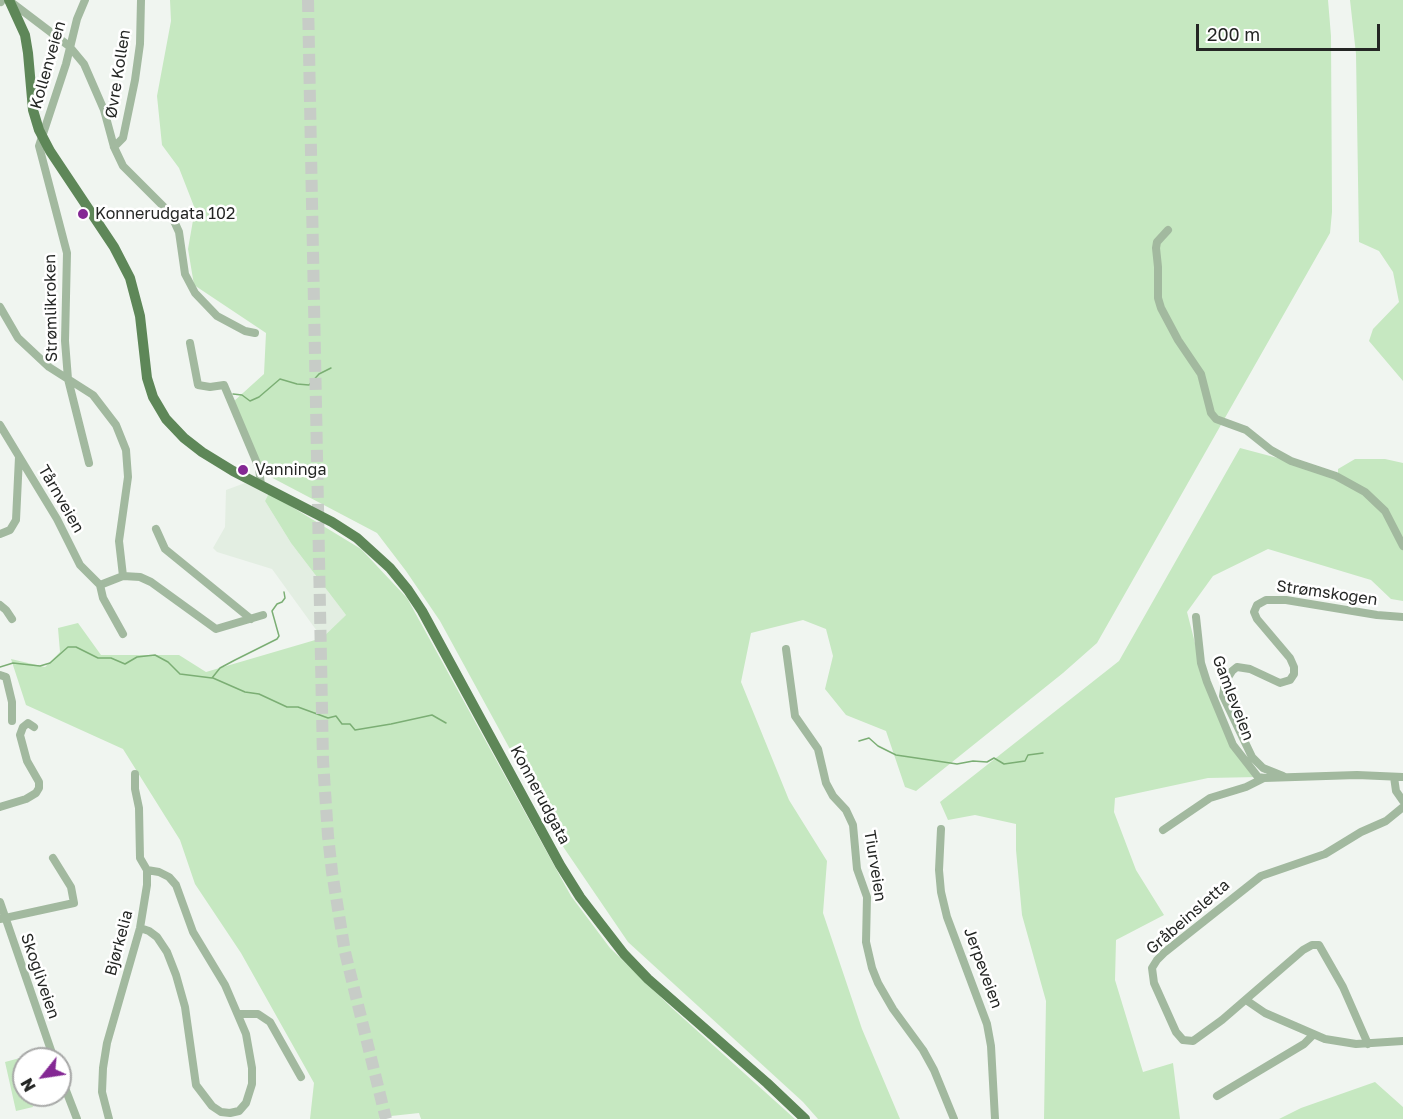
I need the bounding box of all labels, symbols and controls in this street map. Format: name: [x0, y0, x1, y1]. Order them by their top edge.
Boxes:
scale bar: [1199, 12, 1384, 50]
street label: Kollenveien: [26, 19, 70, 111]
text: 200 m: [1207, 23, 1260, 45]
street label: Øvre Kollen: [102, 28, 134, 120]
place label: Konnerudgata 102: [95, 204, 235, 224]
marker: Konnerudgata 102: [76, 207, 90, 221]
street label: Strømlikroken: [40, 254, 62, 362]
place label: Vanninga: [255, 460, 326, 480]
street label: Tårnveien: [34, 462, 88, 536]
marker: Vanninga: [236, 463, 250, 477]
street label: Strømskogen: [1275, 576, 1379, 610]
street label: Gamleveien: [1208, 653, 1258, 743]
street label: Konnerudgata: [506, 742, 574, 848]
street label: Tiurveien: [860, 829, 890, 903]
street label: Gråbeinsletta: [1142, 876, 1234, 958]
street label: Bjørkelia: [101, 908, 137, 978]
street label: Jerpeveien: [960, 925, 1006, 1011]
street label: Skogliveien: [16, 931, 64, 1021]
north arrow: [12, 1047, 72, 1107]
text: N: [16, 1075, 40, 1095]

